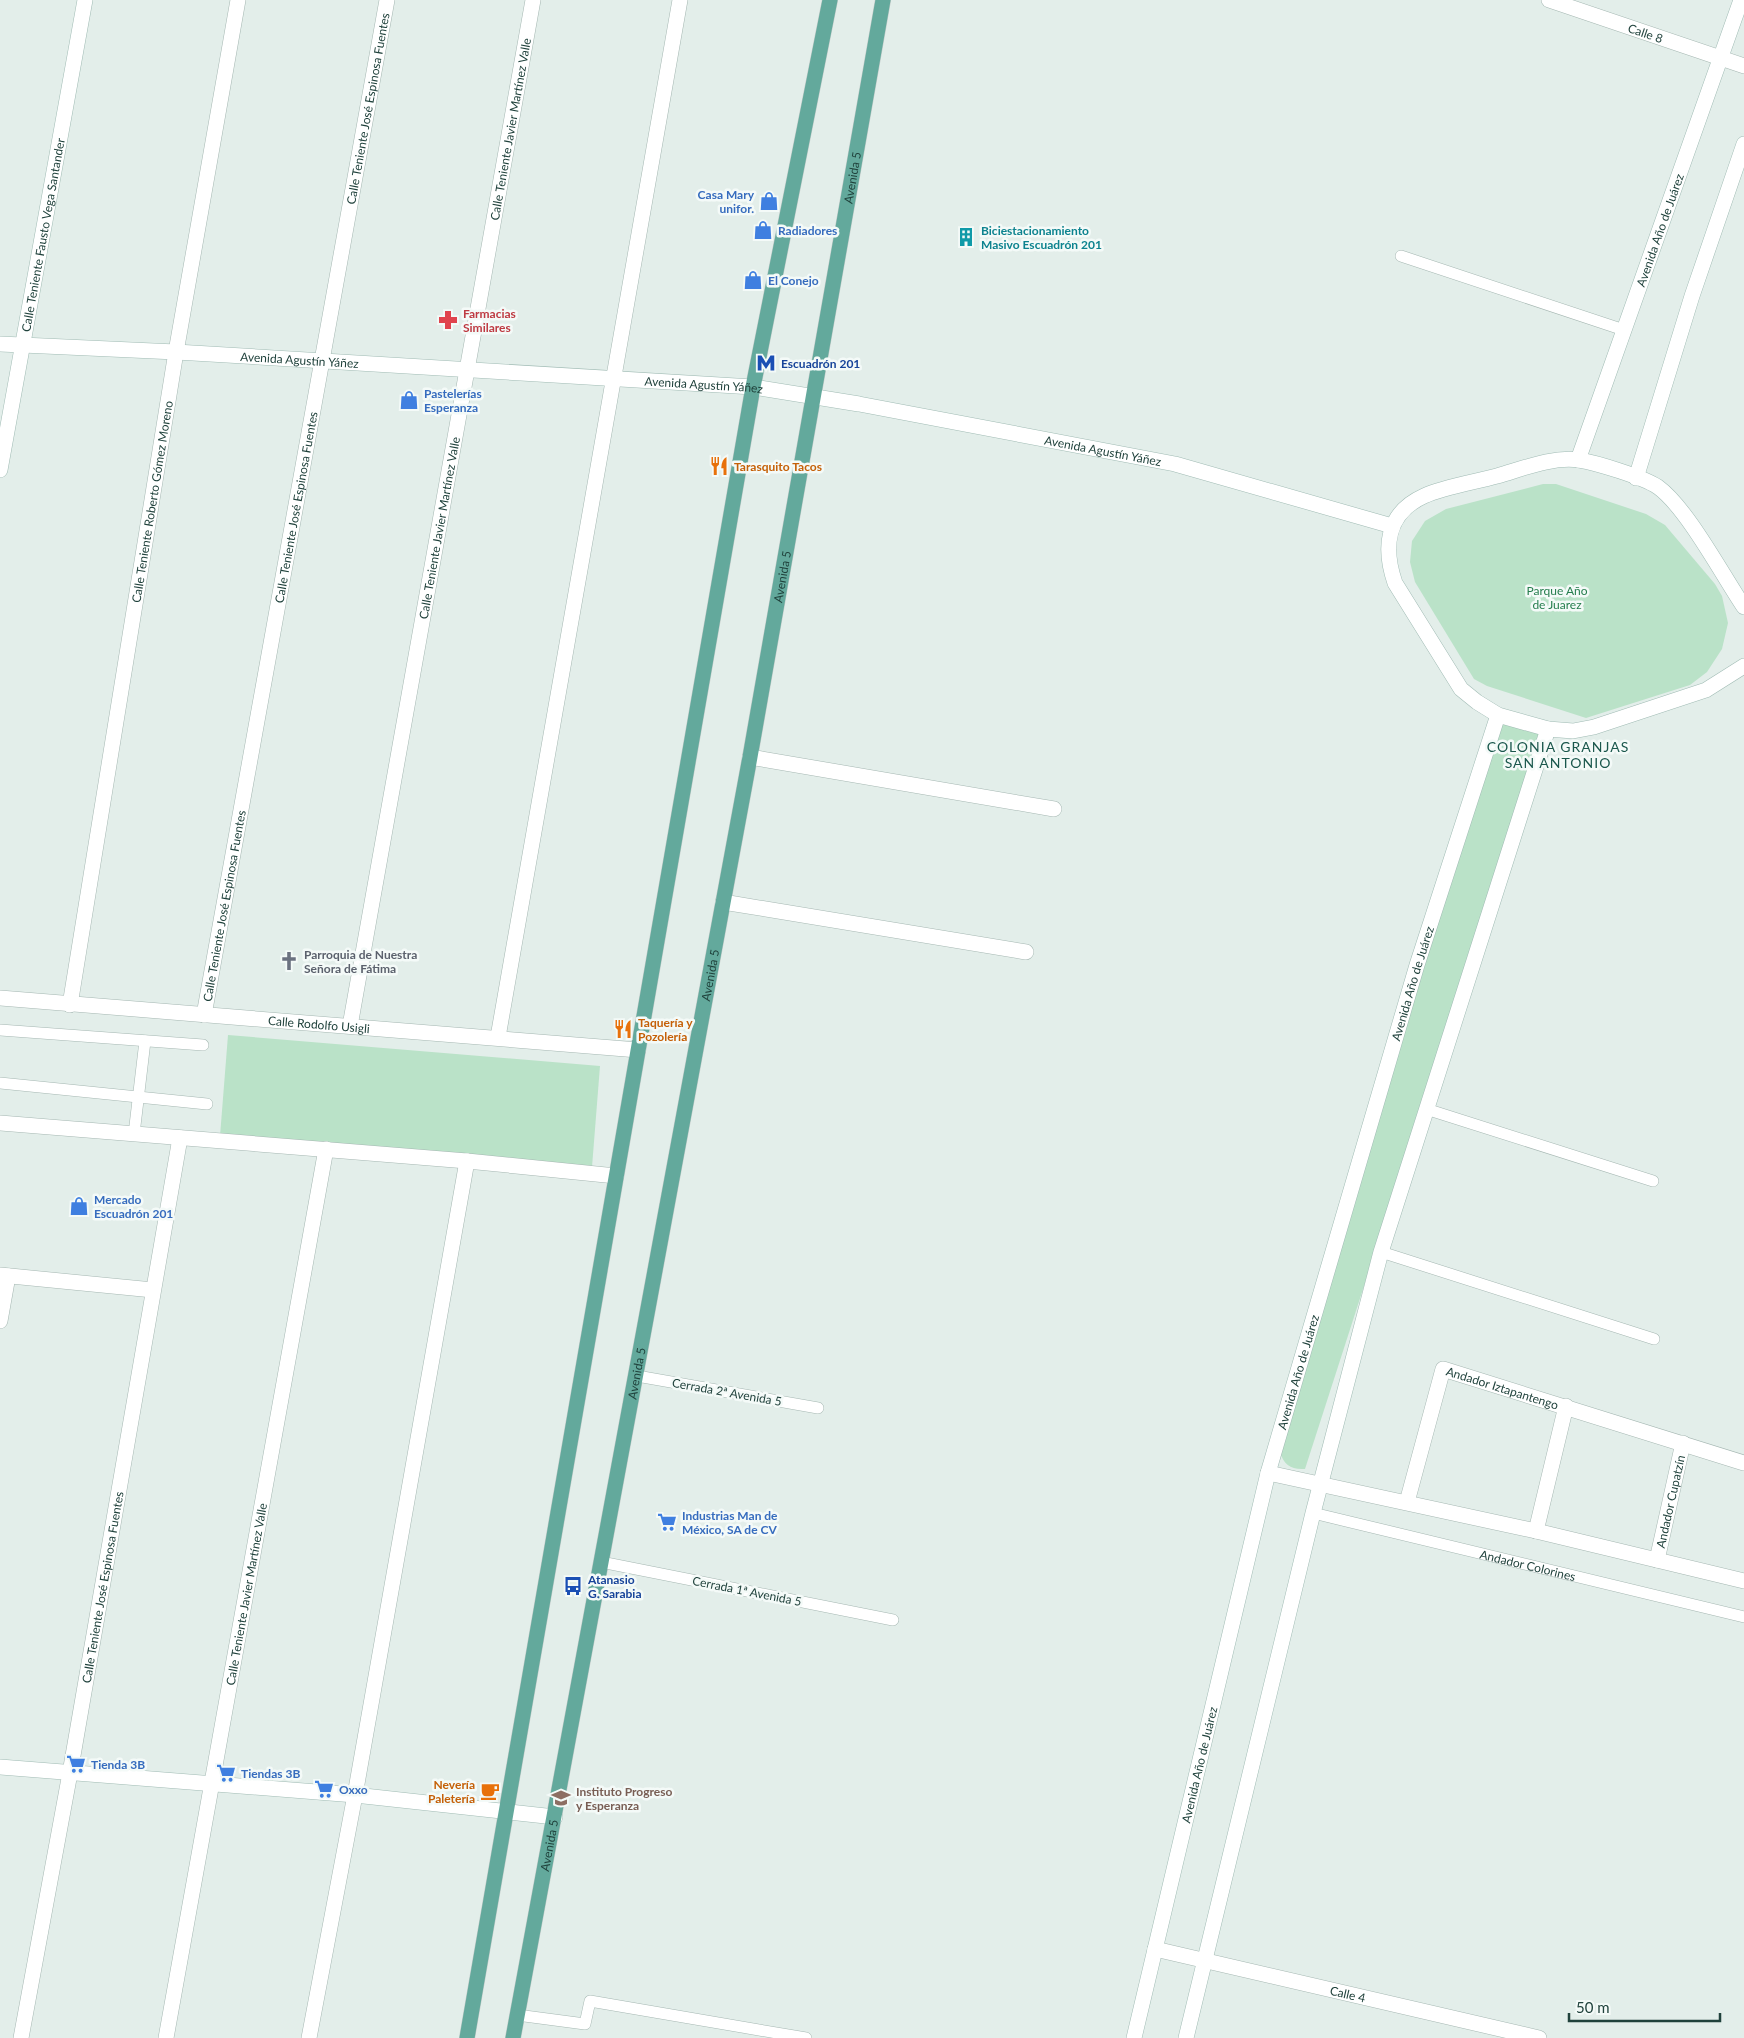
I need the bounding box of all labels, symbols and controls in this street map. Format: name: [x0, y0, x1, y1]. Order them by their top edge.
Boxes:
street label: Calle Teniente José Espinosa Fuentes: [343, 12, 392, 206]
street label: Calle 8: [1626, 20, 1665, 46]
street label: Calle Teniente Javier Martínez Valle: [486, 37, 534, 222]
street label: Calle Teniente Fausto Vega Santander: [18, 136, 68, 333]
street label: Avenida 5: [840, 150, 864, 205]
street label: Avenida Año de Juárez: [1633, 171, 1687, 289]
place label: Casa Mary unifor.: [698, 187, 755, 216]
shop icon: Casa Mary unifor.: [758, 190, 780, 212]
shop icon: Radiadores: [752, 219, 774, 241]
place label: Radiadores: [778, 223, 837, 238]
place label: Biciestacionamiento Masivo Escuadrón 201: [981, 223, 1102, 252]
building icon: Biciestacionamiento Masivo Escuadrón 201: [955, 226, 977, 248]
shop icon: El Conejo: [742, 269, 764, 291]
place label: El Conejo: [768, 273, 819, 288]
place label: Farmacias Similares: [463, 306, 516, 335]
pharmacy icon: Farmacias Similares: [437, 309, 459, 331]
street label: Avenida Agustín Yáñez: [240, 348, 360, 371]
metro station icon: Escuadrón 201: [755, 352, 777, 374]
place label: Escuadrón 201: [781, 356, 860, 371]
street label: Avenida Agustín Yáñez: [644, 373, 765, 396]
place label: Pastelerías Esperanza: [424, 386, 482, 415]
shop icon: Pastelerías Esperanza: [398, 389, 420, 411]
street label: Calle Teniente Roberto Gómez Moreno: [128, 399, 176, 604]
street label: Calle Teniente José Espinosa Fuentes: [271, 410, 320, 604]
street label: Avenida Agustín Yáñez: [1043, 432, 1163, 469]
street label: Calle Teniente Javier Martínez Valle: [415, 435, 462, 620]
restaurant icon: Tarasquito Tacos: [708, 455, 730, 477]
place label: Tarasquito Tacos: [734, 459, 822, 474]
street label: Avenida 5: [770, 549, 794, 604]
park label: Parque Año de Juarez: [1526, 583, 1588, 612]
district label: COLONIA GRANJAS SAN ANTONIO: [1487, 738, 1629, 771]
street label: Calle Teniente José Espinosa Fuentes: [199, 809, 248, 1003]
street label: Avenida Año de Juárez: [1388, 924, 1437, 1043]
place label: Parroquia de Nuestra Señora de Fátima: [304, 947, 417, 976]
street label: Avenida 5: [698, 948, 722, 1002]
church icon: Parroquia de Nuestra Señora de Fátima: [278, 950, 300, 972]
street label: Calle Rodolfo Usigli: [268, 1012, 370, 1036]
place label: Taquería y Pozolería: [638, 1015, 693, 1044]
restaurant icon: Taquería y Pozolería: [612, 1018, 634, 1040]
place label: Mercado Escuadrón 201: [94, 1192, 173, 1221]
shop icon: Mercado Escuadrón 201: [68, 1195, 90, 1217]
street label: Avenida Año de Juárez: [1274, 1312, 1322, 1431]
street label: Avenida 5: [624, 1346, 648, 1400]
street label: Andador Iztapantengo: [1444, 1363, 1561, 1412]
street label: Cerrada 2ª Avenida 5: [671, 1375, 783, 1409]
street label: Andador Cupatzín: [1652, 1454, 1688, 1549]
street label: Calle Teniente José Espinosa Fuentes: [78, 1490, 126, 1684]
street label: Calle Teniente Javier Martínez Valle: [222, 1502, 270, 1687]
place label: Industrias Man de México, SA de CV: [682, 1508, 778, 1537]
supermarket icon: Industrias Man de México, SA de CV: [656, 1511, 678, 1533]
street label: Andador Colorines: [1478, 1546, 1577, 1584]
place label: Atanasio G. Sarabia: [587, 1572, 642, 1601]
street label: Cerrada 1ª Avenida 5: [691, 1573, 803, 1609]
bus stop icon: Atanasio G. Sarabia: [562, 1575, 584, 1597]
street label: Avenida Año de Juárez: [1178, 1704, 1220, 1824]
supermarket icon: Tienda 3B: [65, 1753, 87, 1775]
place label: Tienda 3B: [91, 1757, 145, 1772]
supermarket icon: Tiendas 3B: [215, 1762, 237, 1784]
place label: Tiendas 3B: [241, 1766, 300, 1781]
place label: Nevería Paletería: [428, 1777, 475, 1806]
supermarket icon: Oxxo: [313, 1778, 335, 1800]
cafe icon: Nevería Paletería: [479, 1780, 501, 1802]
place label: Oxxo: [339, 1782, 368, 1797]
place label: Instituto Progreso y Esperanza: [576, 1784, 672, 1813]
school or university icon: Instituto Progreso y Esperanza: [550, 1787, 572, 1809]
street label: Avenida 5: [537, 1818, 561, 1872]
street label: Calle 4: [1329, 1982, 1367, 2005]
scale bar: [1569, 1990, 1720, 2022]
text: 50 m: [1576, 1998, 1610, 2016]

